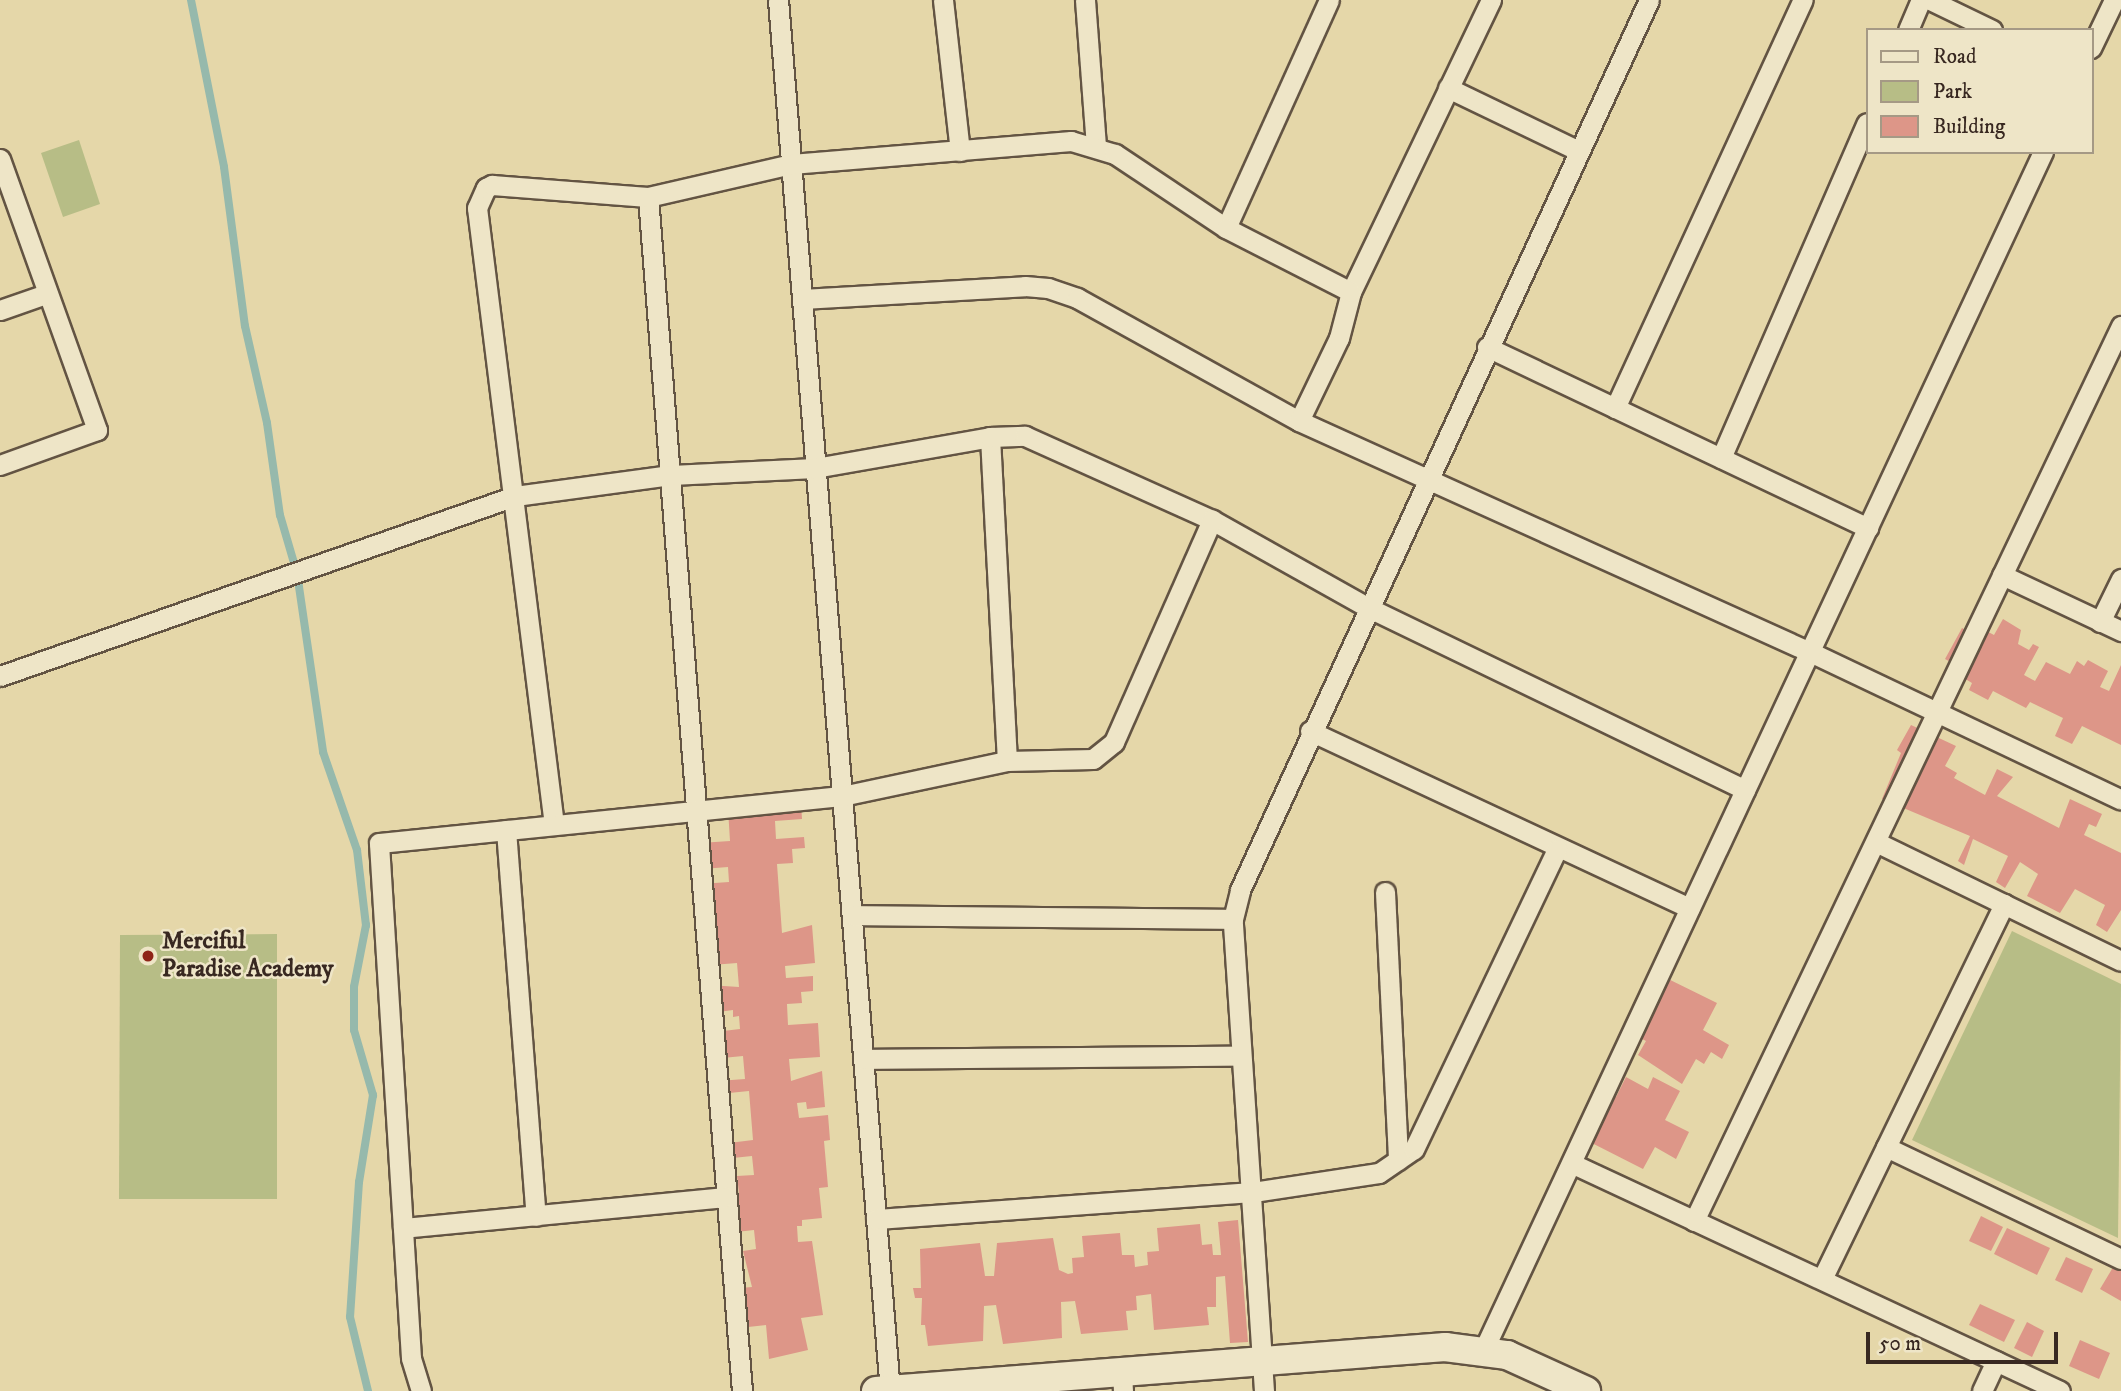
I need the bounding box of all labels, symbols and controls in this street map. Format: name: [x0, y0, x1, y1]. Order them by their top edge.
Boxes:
legend: [1866, 28, 2093, 154]
text: Road: [1933, 44, 1977, 70]
text: Park: [1933, 79, 1972, 105]
text: Building: [1933, 114, 2005, 140]
place label: Merciful Paradise Academy: [162, 928, 333, 984]
marker: Merciful Paradise Academy: [140, 948, 156, 964]
scale bar: [1869, 1318, 2062, 1362]
text: 50 m: [1879, 1331, 1921, 1357]

